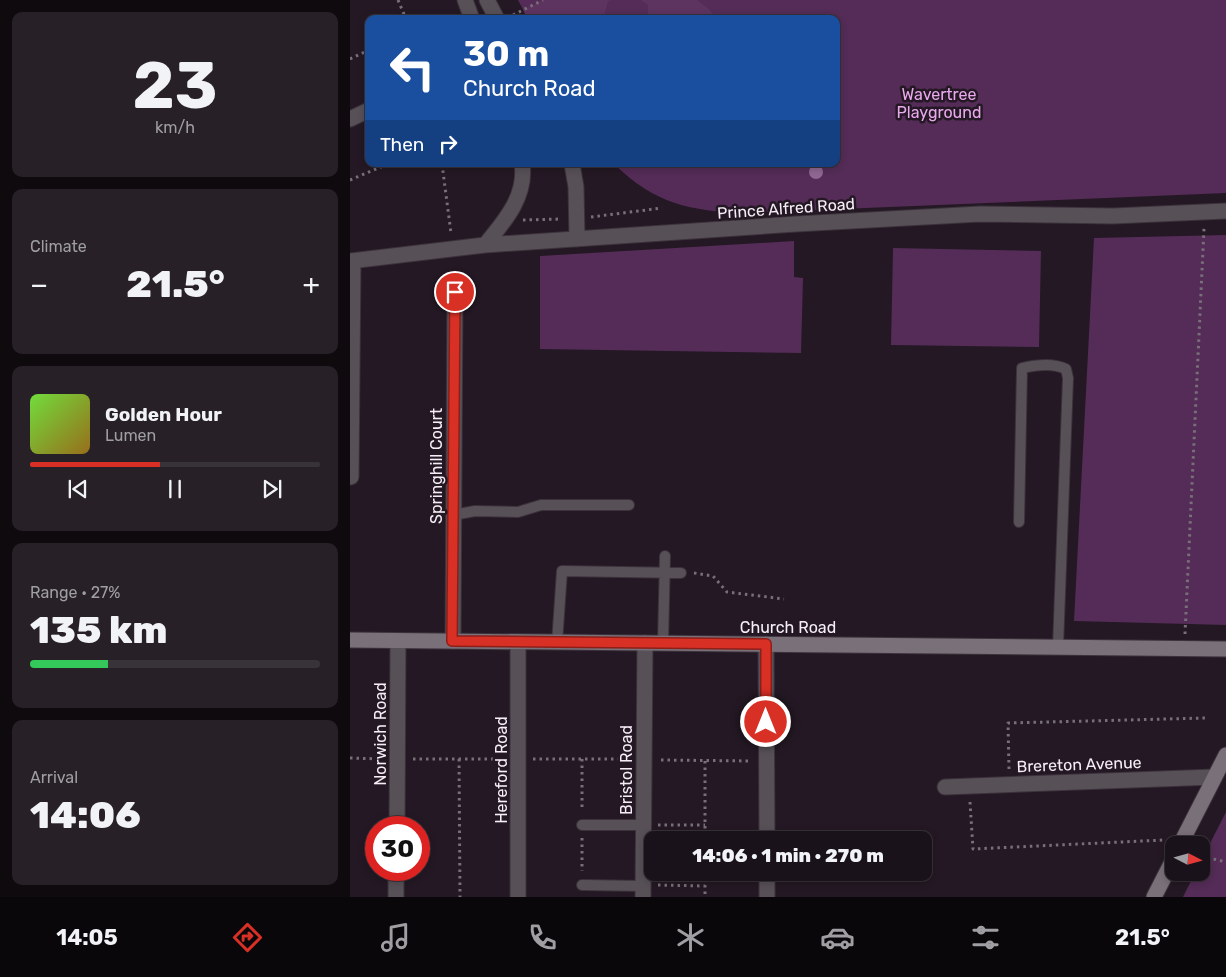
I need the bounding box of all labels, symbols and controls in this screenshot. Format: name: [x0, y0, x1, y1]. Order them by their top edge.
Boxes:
text: 30 m: [463, 33, 549, 75]
icon: left: [380, 35, 445, 100]
text: 23: [132, 47, 218, 124]
text: Church Road: [463, 75, 596, 102]
park label: Wavertree Playground: [897, 85, 981, 122]
text: km/h: [155, 118, 195, 137]
icon: right: [434, 130, 462, 158]
text: Then: [380, 133, 424, 156]
street label: Prince Alfred Road: [716, 194, 856, 223]
text: Climate: [30, 237, 87, 256]
text: 21.5°: [126, 261, 225, 307]
text: −: [30, 268, 48, 301]
text: +: [303, 268, 320, 301]
pin: [434, 271, 476, 313]
icon: arrive: [441, 278, 469, 306]
text: Golden Hour: [105, 403, 222, 426]
street label: Springhill Court: [427, 408, 446, 524]
text: Lumen: [105, 426, 156, 445]
icon: previous: [64, 475, 92, 503]
icon: pause: [161, 475, 189, 503]
icon: next: [258, 475, 286, 503]
text: Range · 27%: [30, 583, 120, 602]
text: 135 km: [30, 607, 168, 653]
street label: Church Road: [740, 618, 836, 637]
street label: Norwich Road: [371, 682, 390, 786]
position arrow: [739, 695, 791, 747]
street label: Hereford Road: [492, 716, 511, 824]
street label: Bristol Road: [617, 725, 636, 815]
street label: Brereton Avenue: [1016, 753, 1142, 776]
text: Arrival: [30, 768, 78, 787]
text: 14:06: [30, 792, 141, 838]
speed limit sign: 30: [365, 816, 430, 881]
north arrow: [1165, 836, 1210, 881]
map controls: [1165, 836, 1210, 881]
text: 14:06 · 1 min · 270 m: [692, 844, 884, 867]
icon: directions: [230, 920, 265, 955]
icon: music: [378, 920, 413, 955]
icon: phone: [525, 920, 560, 955]
icon: climate: [673, 920, 708, 955]
icon: car: [820, 920, 855, 955]
icon: filters: [968, 920, 1003, 955]
text: 14:05: [56, 924, 118, 951]
text: 21.5°: [1115, 924, 1170, 951]

